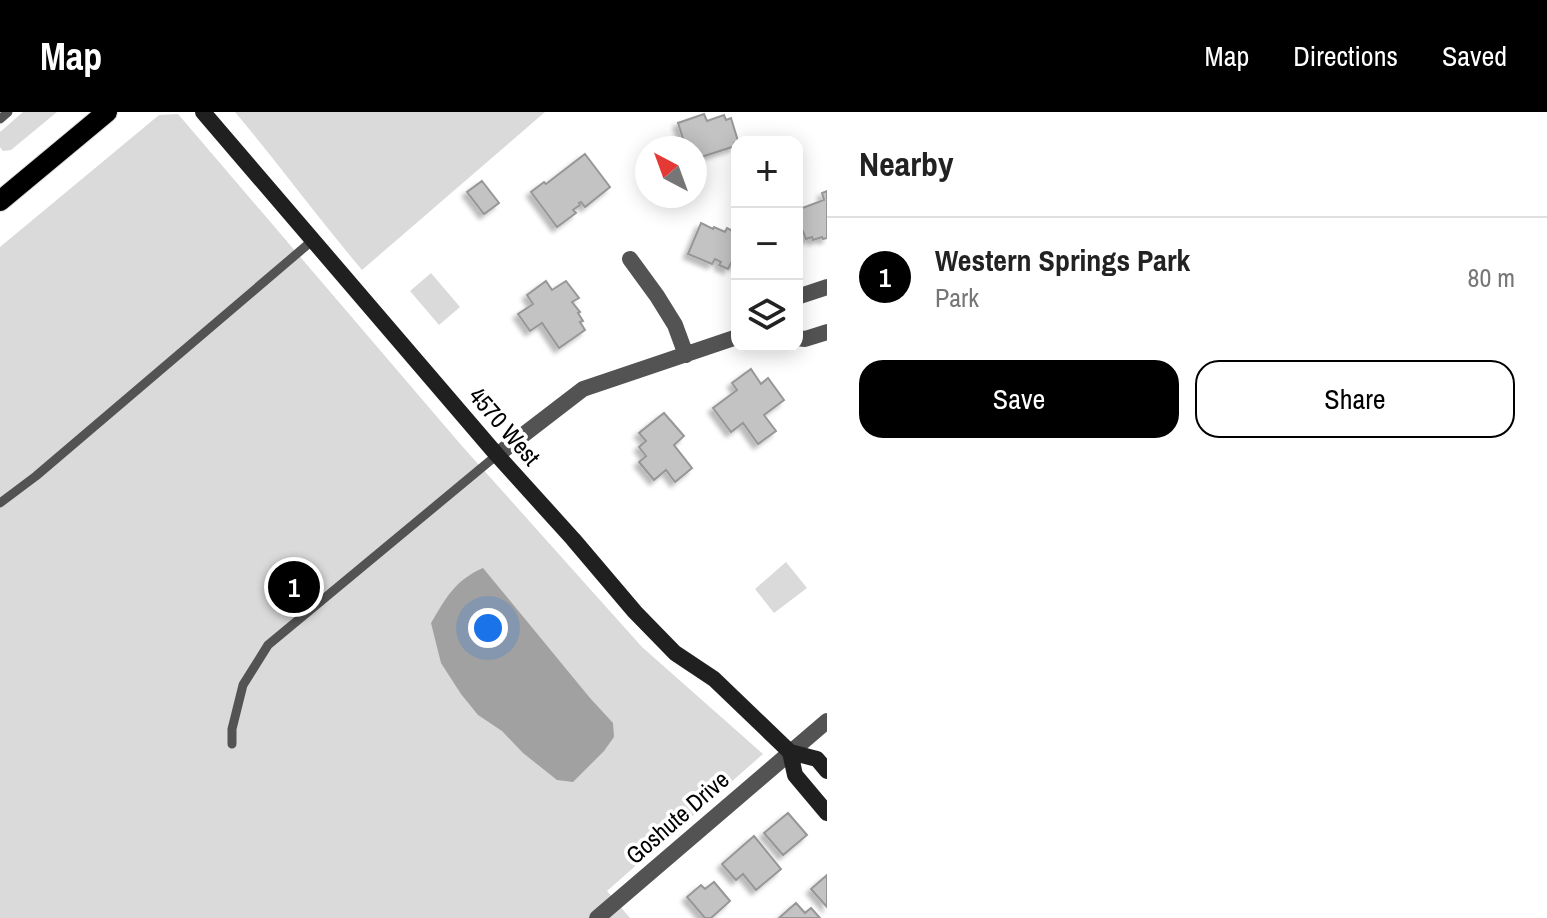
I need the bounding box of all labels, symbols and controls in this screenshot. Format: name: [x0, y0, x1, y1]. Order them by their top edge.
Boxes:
text: Map: [40, 31, 102, 82]
text: Map: [1205, 37, 1249, 75]
text: Directions: [1293, 37, 1398, 75]
text: Saved: [1442, 37, 1507, 75]
north arrow: [635, 136, 707, 208]
map controls: [731, 136, 803, 352]
button: +: [731, 136, 803, 208]
text: Nearby: [859, 141, 954, 187]
button: −: [731, 208, 803, 280]
text: Western Springs Park: [935, 240, 1190, 280]
text: 1: [879, 260, 891, 295]
text: 80 m: [1468, 260, 1515, 295]
button: layers: [731, 280, 803, 352]
text: Park: [935, 280, 979, 315]
button: Save: [859, 360, 1179, 438]
button: Share: [1195, 360, 1515, 438]
street label: 4570 West: [462, 380, 548, 472]
pin: 1: [268, 557, 320, 617]
your location: [468, 608, 508, 648]
street label: Goshute Drive: [619, 763, 735, 871]

